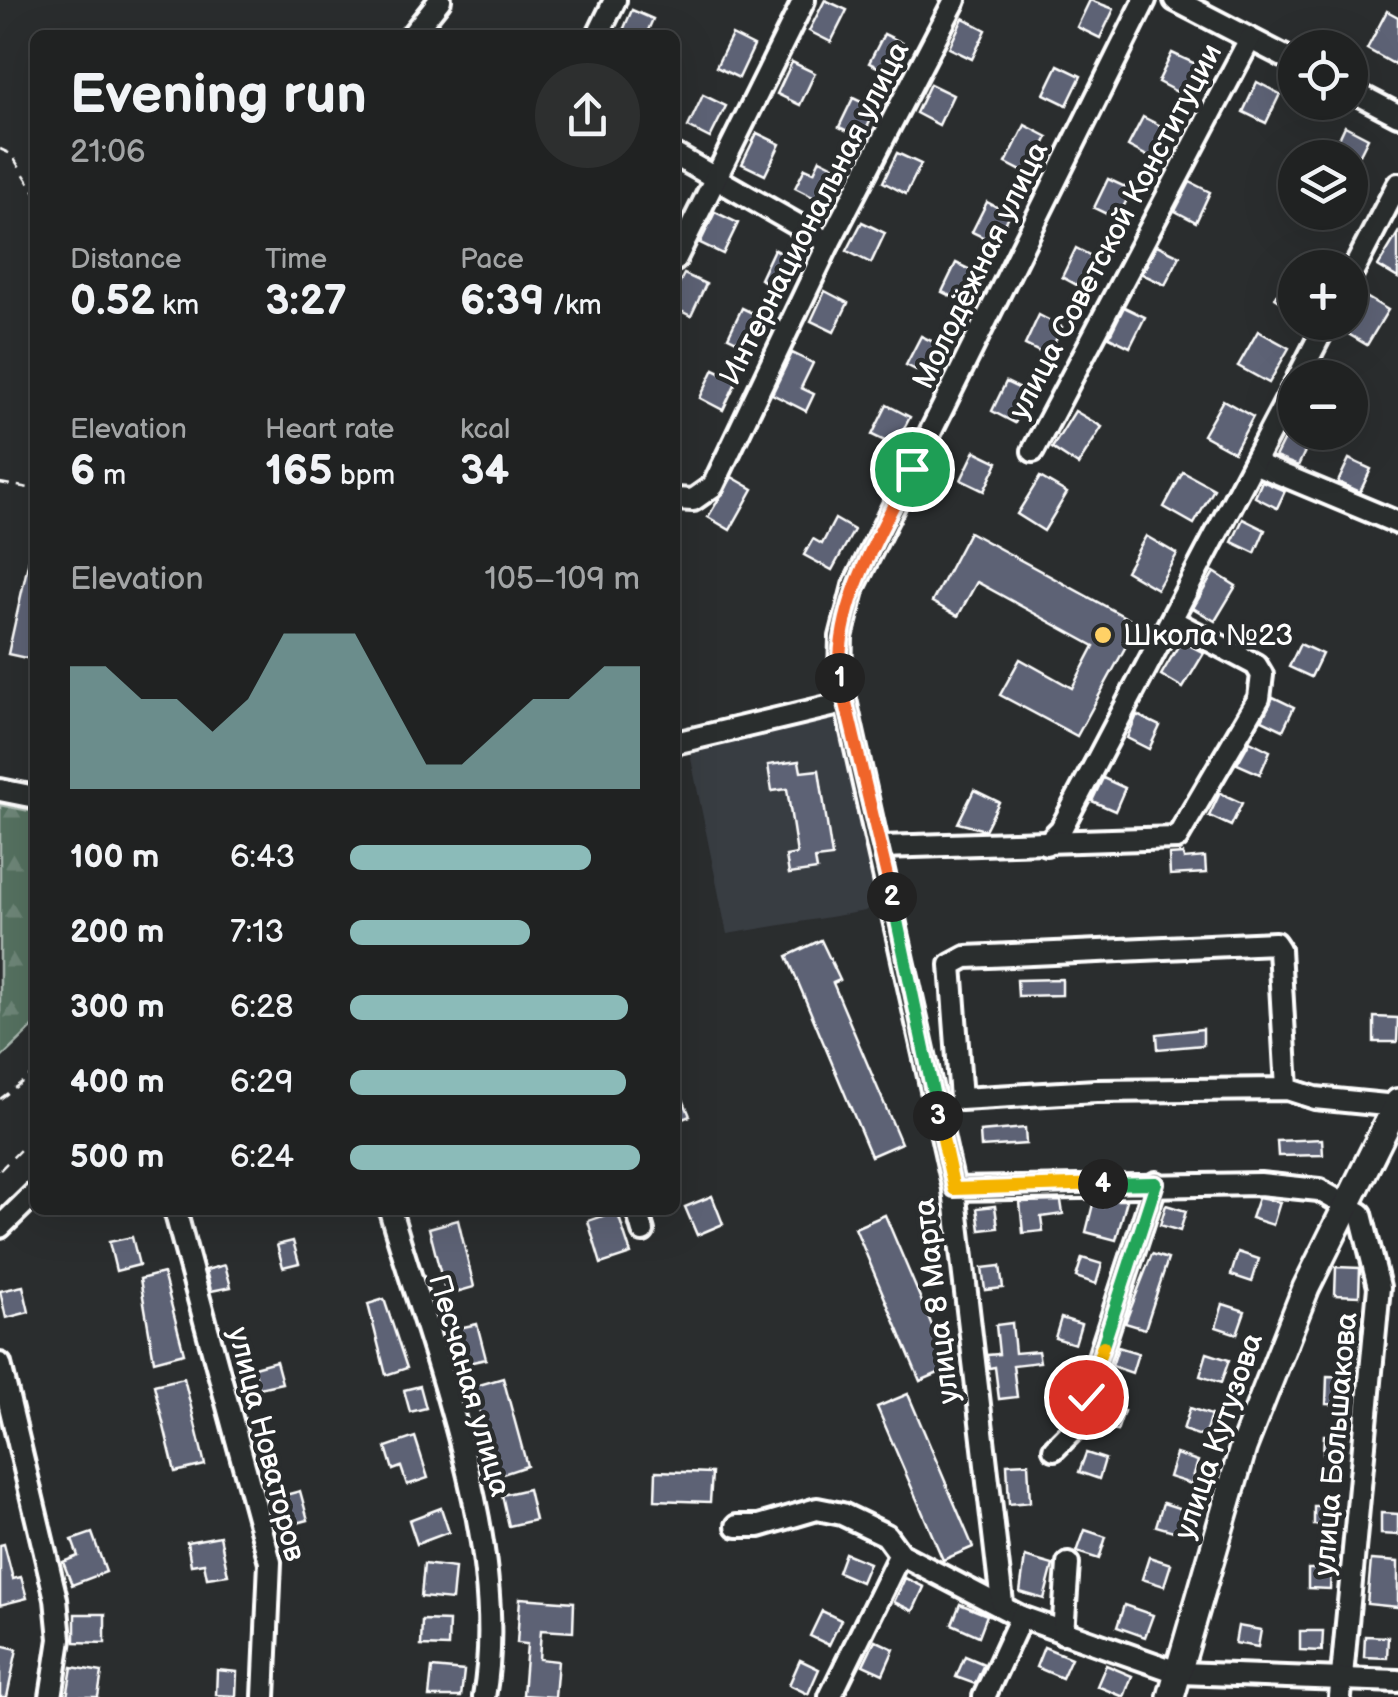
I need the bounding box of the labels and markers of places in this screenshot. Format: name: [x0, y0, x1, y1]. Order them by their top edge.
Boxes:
pin: [870, 427, 955, 512]
place label: Школа №23: [1123, 618, 1293, 654]
marker: Школа №23: [1092, 624, 1114, 646]
pin: 1: [815, 653, 865, 703]
pin: 2: [867, 872, 917, 922]
pin: 3: [913, 1091, 963, 1141]
pin: 4: [1078, 1159, 1128, 1209]
pin: [1044, 1355, 1129, 1440]

